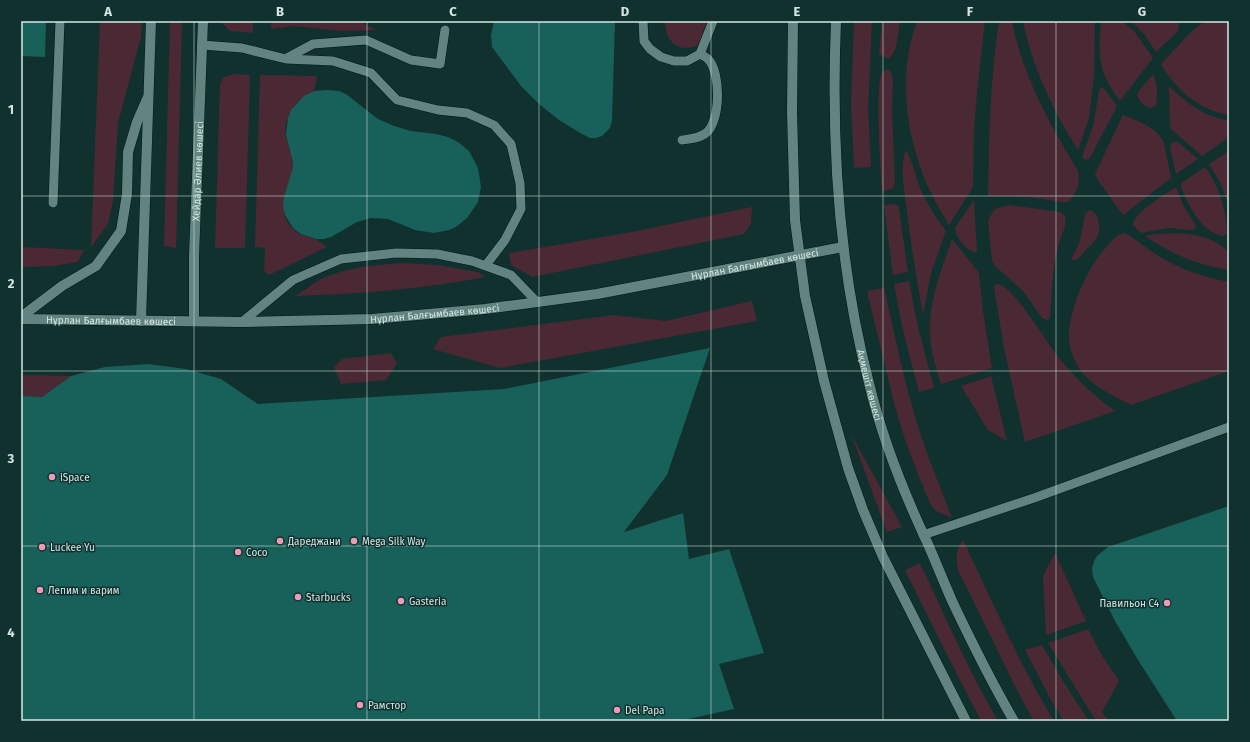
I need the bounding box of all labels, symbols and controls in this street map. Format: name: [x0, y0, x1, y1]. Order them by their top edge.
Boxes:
text: A: [103, 4, 112, 19]
text: B: [276, 4, 284, 19]
text: C: [449, 4, 457, 19]
text: D: [621, 4, 630, 19]
text: E: [794, 4, 801, 19]
text: F: [967, 4, 974, 19]
text: G: [1138, 4, 1146, 19]
text: 1: [8, 102, 14, 117]
street label: Хейдар Әлиев көшесі: [190, 121, 206, 221]
street label: Нұрлан Балғымбаев көшесі: [690, 246, 820, 283]
text: 2: [8, 276, 15, 291]
street label: Нұрлан Балғымбаев көшесі: [370, 301, 500, 326]
street label: Нұрлан Балғымбаев көшесі: [46, 314, 176, 328]
street label: Ақмешіт көшесі: [854, 348, 885, 423]
text: 3: [7, 451, 15, 466]
marker: iSpace: [47, 472, 57, 482]
place label: iSpace: [60, 472, 90, 484]
marker: Дареджани: [275, 536, 285, 546]
place label: Дареджани: [287, 536, 341, 548]
marker: Mega Silk Way: [349, 536, 359, 546]
place label: Mega Silk Way: [362, 536, 426, 548]
marker: Luckee Yu: [37, 542, 47, 552]
place label: Luckee Yu: [50, 542, 95, 554]
marker: Coco: [233, 547, 243, 557]
place label: Coco: [246, 547, 268, 559]
marker: Лепим и варим: [35, 585, 45, 595]
place label: Лепим и варим: [48, 585, 120, 597]
marker: Starbucks: [293, 592, 303, 602]
place label: Starbucks: [306, 592, 351, 604]
marker: Gasteria: [396, 596, 406, 606]
place label: Gasteria: [409, 596, 446, 608]
place label: Павильон С4: [1099, 598, 1160, 610]
marker: Павильон С4: [1162, 598, 1172, 608]
text: 4: [7, 625, 15, 640]
marker: Рамстор: [355, 700, 365, 710]
place label: Рамстор: [368, 700, 406, 712]
marker: Del Papa: [612, 705, 622, 715]
place label: Del Papa: [625, 705, 664, 717]

